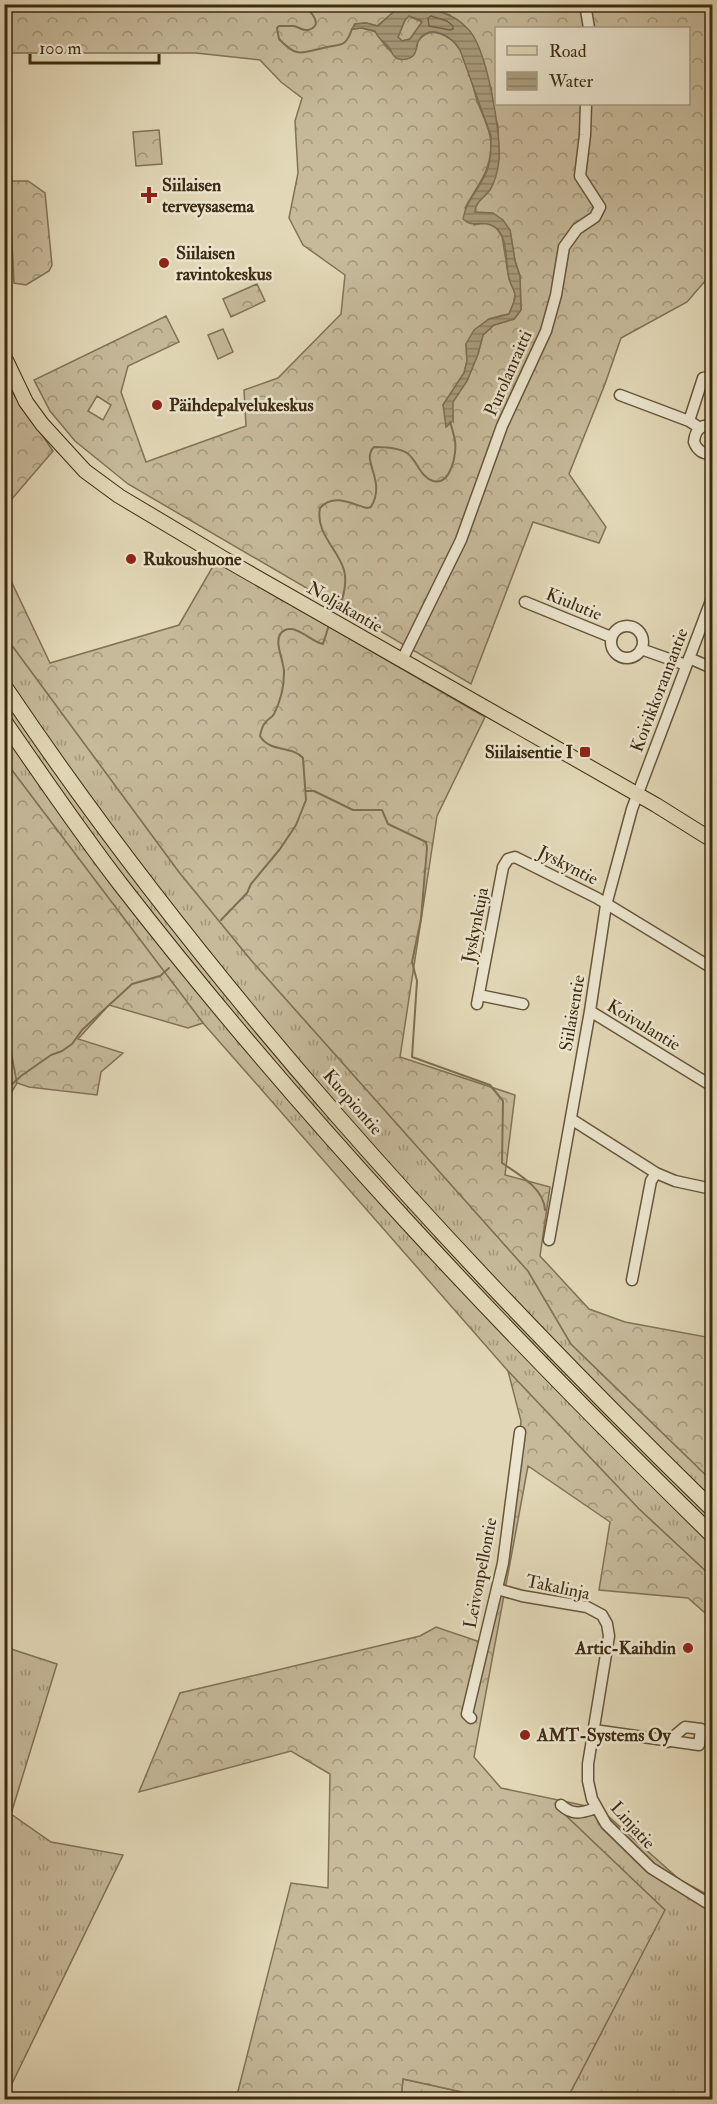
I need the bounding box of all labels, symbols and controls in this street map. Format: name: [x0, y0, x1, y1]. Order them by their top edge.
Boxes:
scale bar: [30, 27, 159, 65]
legend: [495, 27, 690, 105]
text: 100 m: [39, 37, 82, 60]
text: Road: [549, 40, 587, 63]
text: Water: [548, 70, 593, 93]
place label: Siilaisen terveysasema: [162, 174, 255, 218]
marker: Siilaisen terveysasema: [140, 186, 158, 204]
place label: Siilaisen ravintokeskus: [175, 242, 272, 286]
marker: Siilaisen ravintokeskus: [157, 256, 171, 270]
street label: Purolanraitti: [479, 326, 538, 420]
place label: Päihdepalvelukeskus: [169, 394, 314, 417]
marker: Päihdepalvelukeskus: [150, 398, 164, 412]
place label: Rukoushuone: [143, 548, 242, 571]
marker: Rukoushuone: [124, 552, 138, 566]
street label: Noljakantie: [303, 577, 387, 639]
street label: Kiulutie: [542, 583, 606, 626]
street label: Koivikkorannantie: [625, 624, 694, 755]
place label: Siilaisentie I: [485, 741, 573, 764]
marker: Siilaisentie I: [578, 745, 592, 759]
street label: Jyskyntie: [533, 840, 602, 891]
street label: Jyskynkuja: [457, 885, 494, 966]
street label: Siilaisentie: [554, 973, 591, 1053]
street label: Koivulantie: [603, 994, 685, 1057]
street label: Kuopiontie: [318, 1065, 388, 1140]
street label: Leivonpellontie: [458, 1515, 503, 1630]
street label: Takalinja: [524, 1570, 593, 1606]
place label: Artic-Kaihdin: [574, 1637, 677, 1660]
marker: Artic-Kaihdin: [681, 1641, 695, 1655]
place label: AMT-Systems Oy: [536, 1724, 672, 1747]
marker: AMT-Systems Oy: [518, 1728, 532, 1742]
street label: Linjatie: [605, 1797, 660, 1854]

